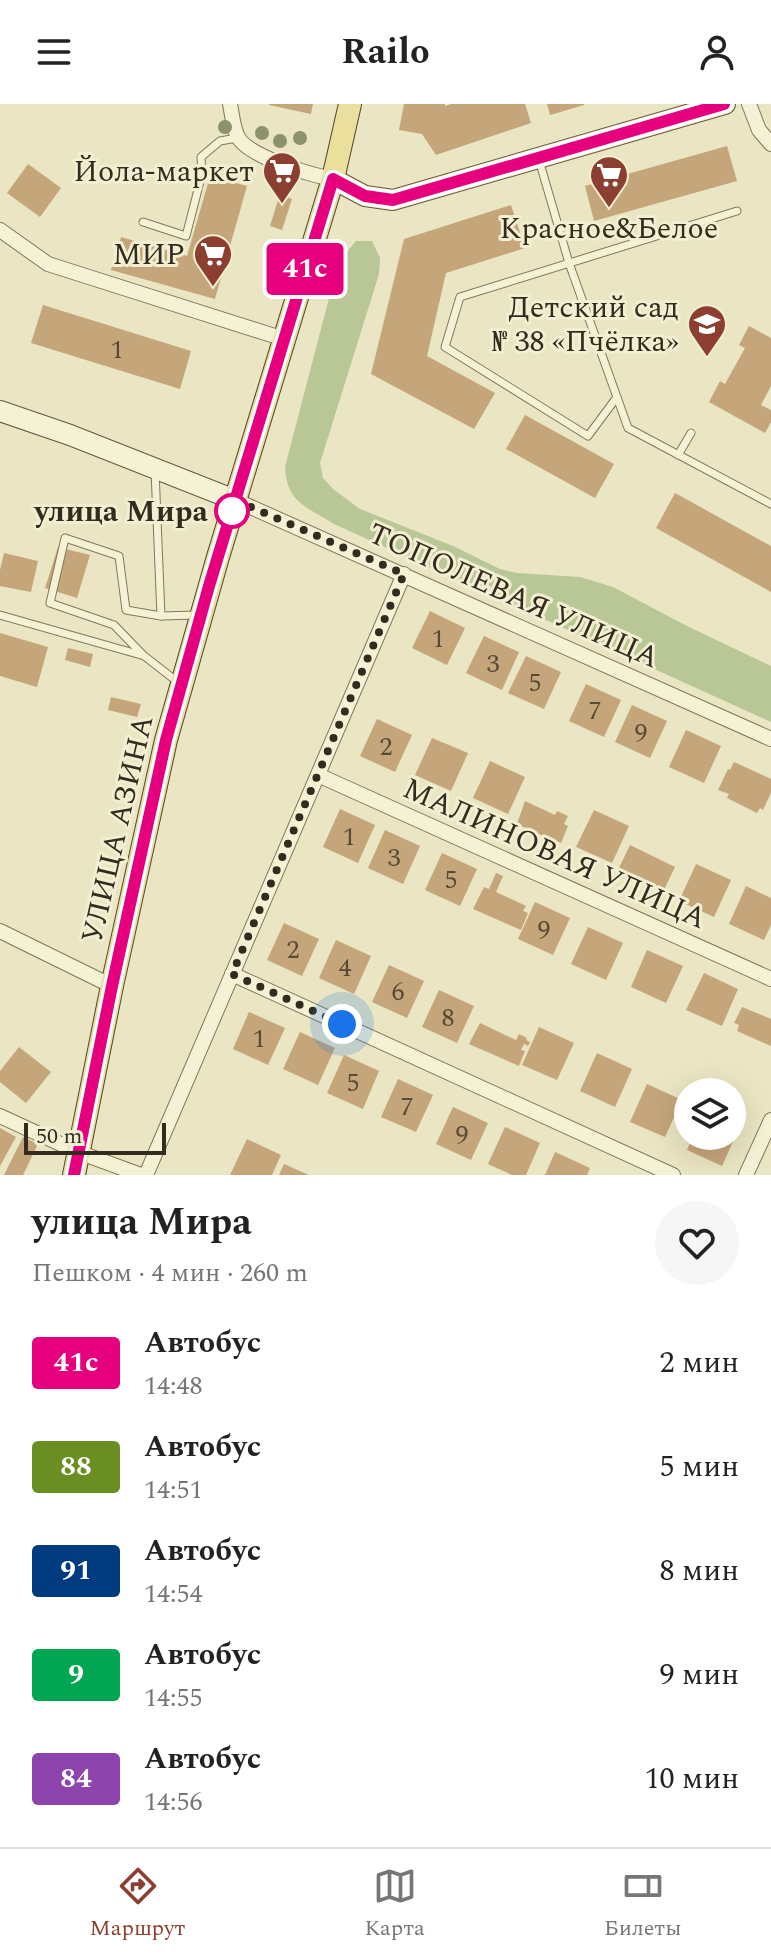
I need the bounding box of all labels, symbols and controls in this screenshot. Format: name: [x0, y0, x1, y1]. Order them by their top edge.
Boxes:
text: Railo: [341, 25, 430, 80]
icon: menu: [32, 30, 76, 74]
icon: person: [695, 30, 739, 74]
place label: Йола-маркет: [73, 149, 254, 195]
supermarket icon: Йола-маркет: [261, 150, 303, 205]
supermarket icon: Красное&Белое: [588, 154, 630, 209]
place label: Красное&Белое: [500, 206, 718, 252]
place label: МИР: [112, 232, 185, 278]
supermarket icon: МИР: [192, 233, 234, 288]
line badge: 41с: [259, 243, 351, 295]
text: 41с: [283, 247, 327, 290]
place label: Детский сад № 38 «Пчёлка»: [492, 285, 679, 365]
school or university icon: Детский сад № 38 «Пчёлка»: [686, 303, 728, 358]
house number: 1: [110, 330, 124, 370]
place label: улица Мира: [32, 489, 209, 535]
marker: улица Мира: [215, 494, 249, 528]
street label: ТОПОЛЕВАЯ УЛИЦА: [361, 511, 667, 681]
house number: 1: [431, 619, 445, 659]
house number: 3: [486, 644, 500, 684]
house number: 5: [528, 663, 542, 703]
house number: 7: [588, 691, 602, 731]
street label: УЛИЦА АЗИНА: [69, 711, 167, 948]
house number: 9: [634, 713, 648, 753]
house number: 2: [379, 727, 393, 767]
street label: МАЛИНОВАЯ УЛИЦА: [395, 766, 714, 942]
house number: 1: [342, 817, 356, 857]
house number: 3: [387, 838, 401, 878]
house number: 5: [444, 860, 458, 900]
house number: 9: [537, 910, 551, 950]
house number: 2: [286, 930, 300, 970]
house number: 4: [338, 948, 352, 988]
house number: 6: [391, 972, 405, 1012]
house number: 8: [441, 998, 455, 1038]
your location: [322, 1004, 362, 1044]
house number: 1: [252, 1019, 266, 1059]
house number: 5: [346, 1063, 360, 1103]
map controls: [674, 1078, 746, 1150]
button: layers: [674, 1078, 746, 1150]
house number: 7: [400, 1087, 414, 1127]
house number: 9: [455, 1115, 469, 1155]
scale bar: [24, 1119, 166, 1155]
text: 50 m: [36, 1120, 82, 1153]
text: улица Мира: [32, 1194, 252, 1252]
button: heart: [655, 1201, 739, 1285]
text: Пешком · 4 мин · 260 m: [32, 1253, 308, 1293]
text: Автобус: [144, 1320, 261, 1366]
text: 2 мин: [660, 1340, 739, 1386]
text: 41с: [54, 1341, 98, 1384]
text: 14:48: [144, 1366, 203, 1406]
text: Автобус: [144, 1424, 261, 1470]
text: 5 мин: [660, 1444, 739, 1490]
text: 88: [60, 1445, 92, 1488]
text: 14:51: [144, 1470, 203, 1510]
text: Автобус: [144, 1528, 261, 1574]
text: 8 мин: [660, 1548, 739, 1594]
text: 91: [60, 1549, 92, 1592]
text: 14:54: [144, 1574, 203, 1614]
text: Автобус: [144, 1632, 261, 1678]
text: 9 мин: [660, 1652, 739, 1698]
text: 9: [68, 1653, 84, 1696]
text: 14:55: [144, 1678, 203, 1718]
text: Автобус: [144, 1736, 261, 1782]
text: 10 мин: [645, 1756, 739, 1802]
text: 84: [60, 1757, 92, 1800]
text: 14:56: [144, 1782, 203, 1822]
tab: Маршрут: [90, 1864, 185, 1945]
tab: Карта: [365, 1864, 425, 1945]
tab: Билеты: [604, 1864, 681, 1945]

